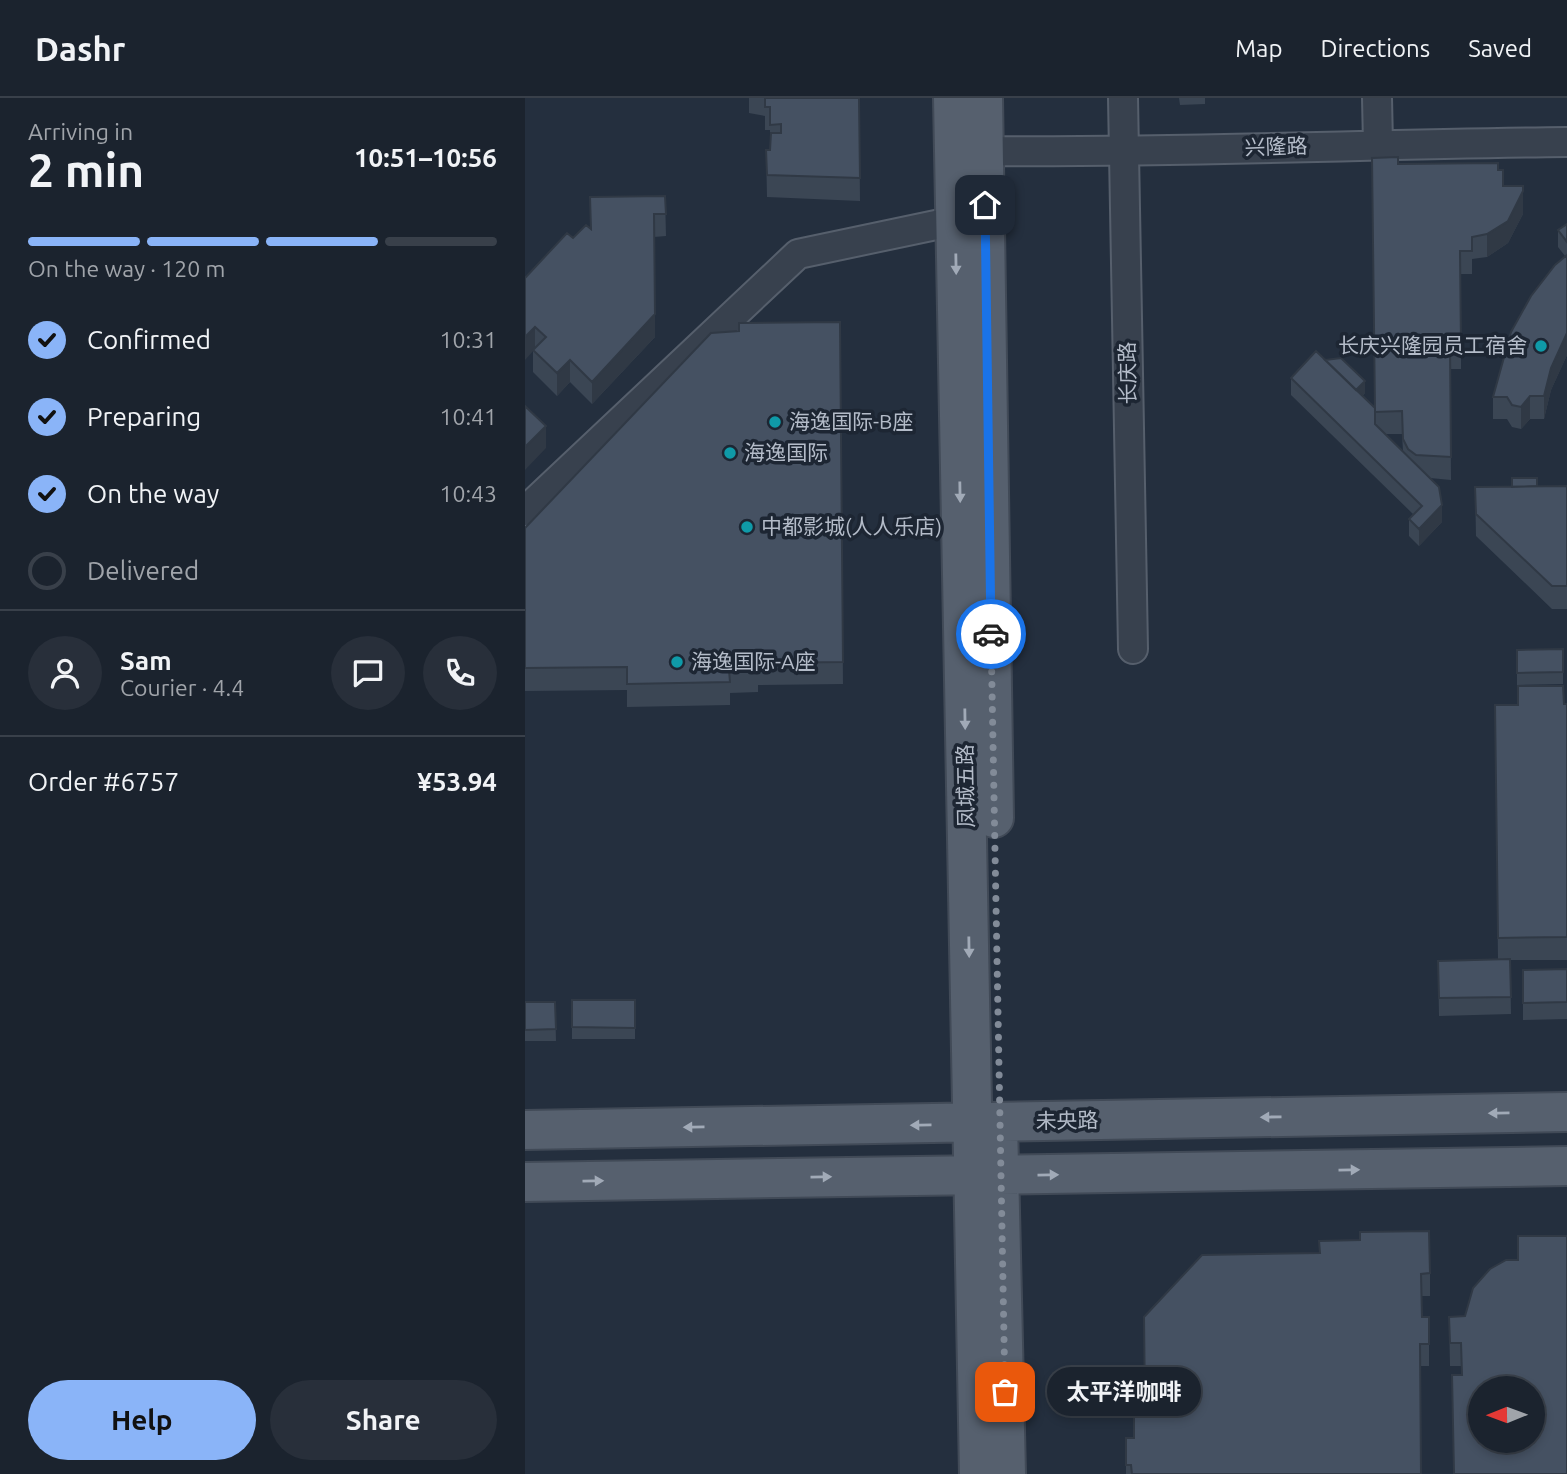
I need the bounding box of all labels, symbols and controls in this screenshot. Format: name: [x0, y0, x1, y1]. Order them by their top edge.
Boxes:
text: Dashr: [35, 30, 125, 67]
text: Map: [1235, 35, 1282, 62]
text: Directions: [1320, 35, 1430, 62]
text: Saved: [1468, 35, 1532, 62]
text: Arriving in: [28, 119, 133, 144]
street label: 兴隆路: [1244, 133, 1308, 159]
text: 10:51–10:56: [354, 143, 497, 172]
text: 2 min: [28, 144, 144, 196]
pin: [955, 175, 1015, 235]
icon: home: [966, 186, 1004, 224]
one-way arrow: [950, 253, 962, 275]
text: On the way · 120 m: [28, 256, 225, 281]
icon: check: [28, 321, 66, 359]
text: Confirmed: [87, 325, 211, 354]
text: 10:31: [439, 327, 497, 352]
place label: 长庆兴隆园员工宿舍: [1338, 333, 1527, 357]
marker: 长庆兴隆园员工宿舍: [1533, 338, 1549, 354]
street label: 长庆路: [1114, 341, 1140, 405]
icon: check: [28, 398, 66, 436]
text: Preparing: [87, 402, 201, 431]
text: 10:41: [439, 404, 497, 429]
place label: 海逸国际-B座: [789, 409, 913, 433]
marker: 海逸国际-B座: [767, 414, 783, 430]
place label: 海逸国际: [744, 440, 828, 464]
marker: 海逸国际: [722, 445, 738, 461]
icon: check: [28, 475, 66, 513]
text: On the way: [87, 479, 219, 508]
text: 10:43: [439, 481, 497, 506]
one-way arrow: [955, 481, 966, 503]
place label: 中都影城(人人乐店): [761, 514, 942, 538]
marker: 中都影城(人人乐店): [739, 519, 755, 535]
text: Delivered: [87, 556, 199, 585]
courier: [956, 599, 1026, 669]
icon: car: [972, 615, 1010, 653]
button: person: [28, 636, 102, 710]
button: chat: [331, 636, 405, 710]
button: phone: [423, 636, 497, 710]
text: Sam: [120, 646, 172, 675]
place label: 海逸国际-A座: [691, 649, 816, 673]
marker: 海逸国际-A座: [669, 654, 685, 670]
text: Courier · 4.4: [120, 675, 244, 700]
one-way arrow: [959, 708, 971, 730]
street label: 凤城五路: [952, 744, 978, 828]
text: Order #6757: [28, 767, 179, 796]
text: ¥53.94: [417, 767, 497, 796]
one-way arrow: [964, 936, 975, 958]
street label: 未央路: [1035, 1107, 1099, 1133]
one-way arrow: [1488, 1107, 1510, 1119]
one-way arrow: [1260, 1111, 1282, 1123]
one-way arrow: [910, 1119, 932, 1131]
one-way arrow: [683, 1122, 705, 1133]
one-way arrow: [1338, 1164, 1360, 1175]
one-way arrow: [1037, 1169, 1059, 1181]
one-way arrow: [810, 1171, 832, 1183]
one-way arrow: [582, 1175, 604, 1186]
pin: [975, 1362, 1035, 1422]
callout: 太平洋咖啡: [1047, 1368, 1201, 1416]
icon: bag: [986, 1373, 1024, 1411]
north arrow: [1468, 1376, 1545, 1452]
map controls: [1468, 1376, 1545, 1453]
text: 太平洋咖啡: [1067, 1379, 1182, 1404]
button: Help: [28, 1380, 256, 1460]
button: Share: [270, 1380, 497, 1460]

